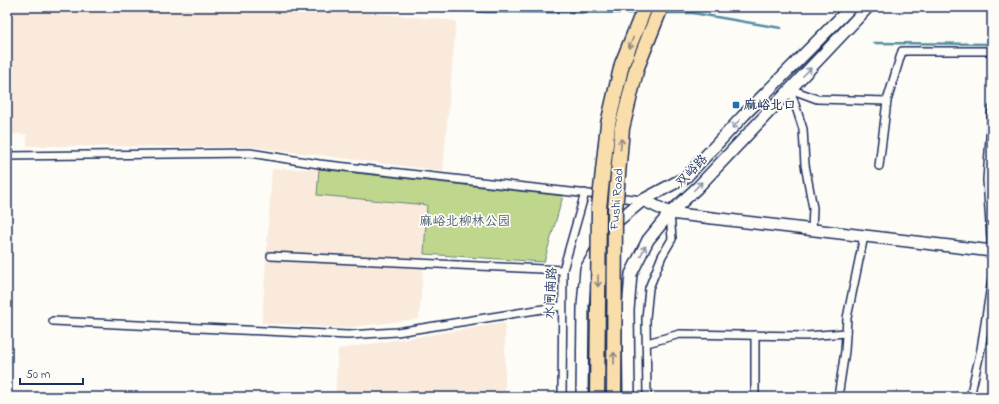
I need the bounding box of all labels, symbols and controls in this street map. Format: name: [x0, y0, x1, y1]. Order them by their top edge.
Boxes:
one-way arrow: [626, 37, 634, 49]
one-way arrow: [802, 67, 812, 77]
place label: 麻峪北口: [743, 96, 796, 115]
marker: 麻峪北口: [731, 100, 741, 110]
one-way arrow: [731, 119, 741, 129]
one-way arrow: [617, 138, 625, 151]
street label: 双峪路: [672, 150, 712, 192]
street label: Fushi Road: [605, 167, 629, 231]
one-way arrow: [693, 181, 703, 191]
park label: 麻峪北柳林公园: [419, 212, 511, 231]
one-way arrow: [639, 246, 647, 258]
street label: 水闸南路: [540, 267, 562, 319]
one-way arrow: [594, 274, 602, 287]
one-way arrow: [610, 352, 618, 365]
scale bar: [20, 360, 83, 386]
text: 50 m: [26, 366, 50, 384]

